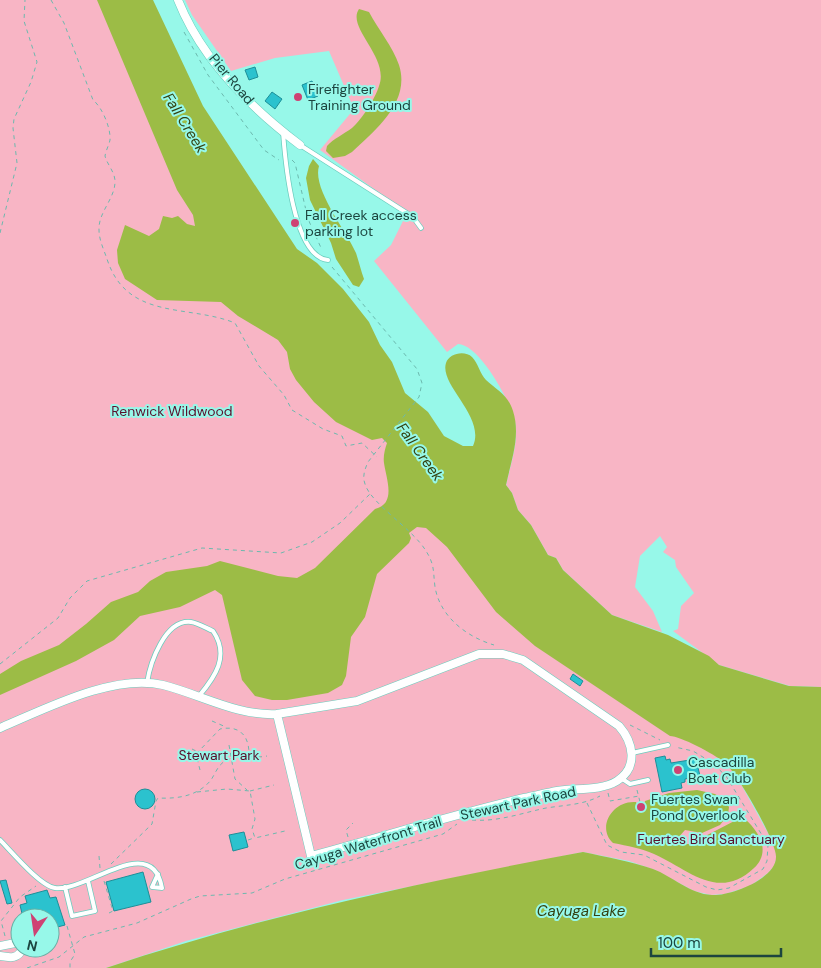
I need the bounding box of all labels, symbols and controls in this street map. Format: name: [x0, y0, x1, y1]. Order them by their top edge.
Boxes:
street label: Pier Road: [206, 50, 258, 108]
place label: Firefighter Training Ground: [308, 80, 411, 114]
water label: Fall Creek: [159, 89, 212, 157]
marker: Firefighter Training Ground: [292, 91, 304, 103]
place label: Fall Creek access parking lot: [305, 206, 417, 240]
marker: Fall Creek access parking lot: [289, 217, 301, 229]
park label: Renwick Wildwood: [111, 402, 233, 420]
water label: Fall Creek: [392, 419, 448, 485]
park label: Stewart Park: [178, 746, 260, 764]
place label: Cascadilla Boat Club: [688, 753, 754, 787]
marker: Cascadilla Boat Club: [672, 764, 684, 776]
street label: Stewart Park Road: [459, 782, 577, 824]
place label: Fuertes Swan Pond Overlook: [651, 790, 745, 824]
marker: Fuertes Swan Pond Overlook: [635, 801, 647, 813]
street label: Cayuga Waterfront Trail: [292, 812, 444, 874]
park label: Fuertes Bird Sanctuary: [637, 830, 785, 848]
water label: Cayuga Lake: [537, 901, 626, 921]
north arrow: [10, 908, 60, 958]
scale bar: [651, 926, 781, 958]
text: 100 m: [658, 933, 701, 953]
text: N: [25, 936, 39, 956]

